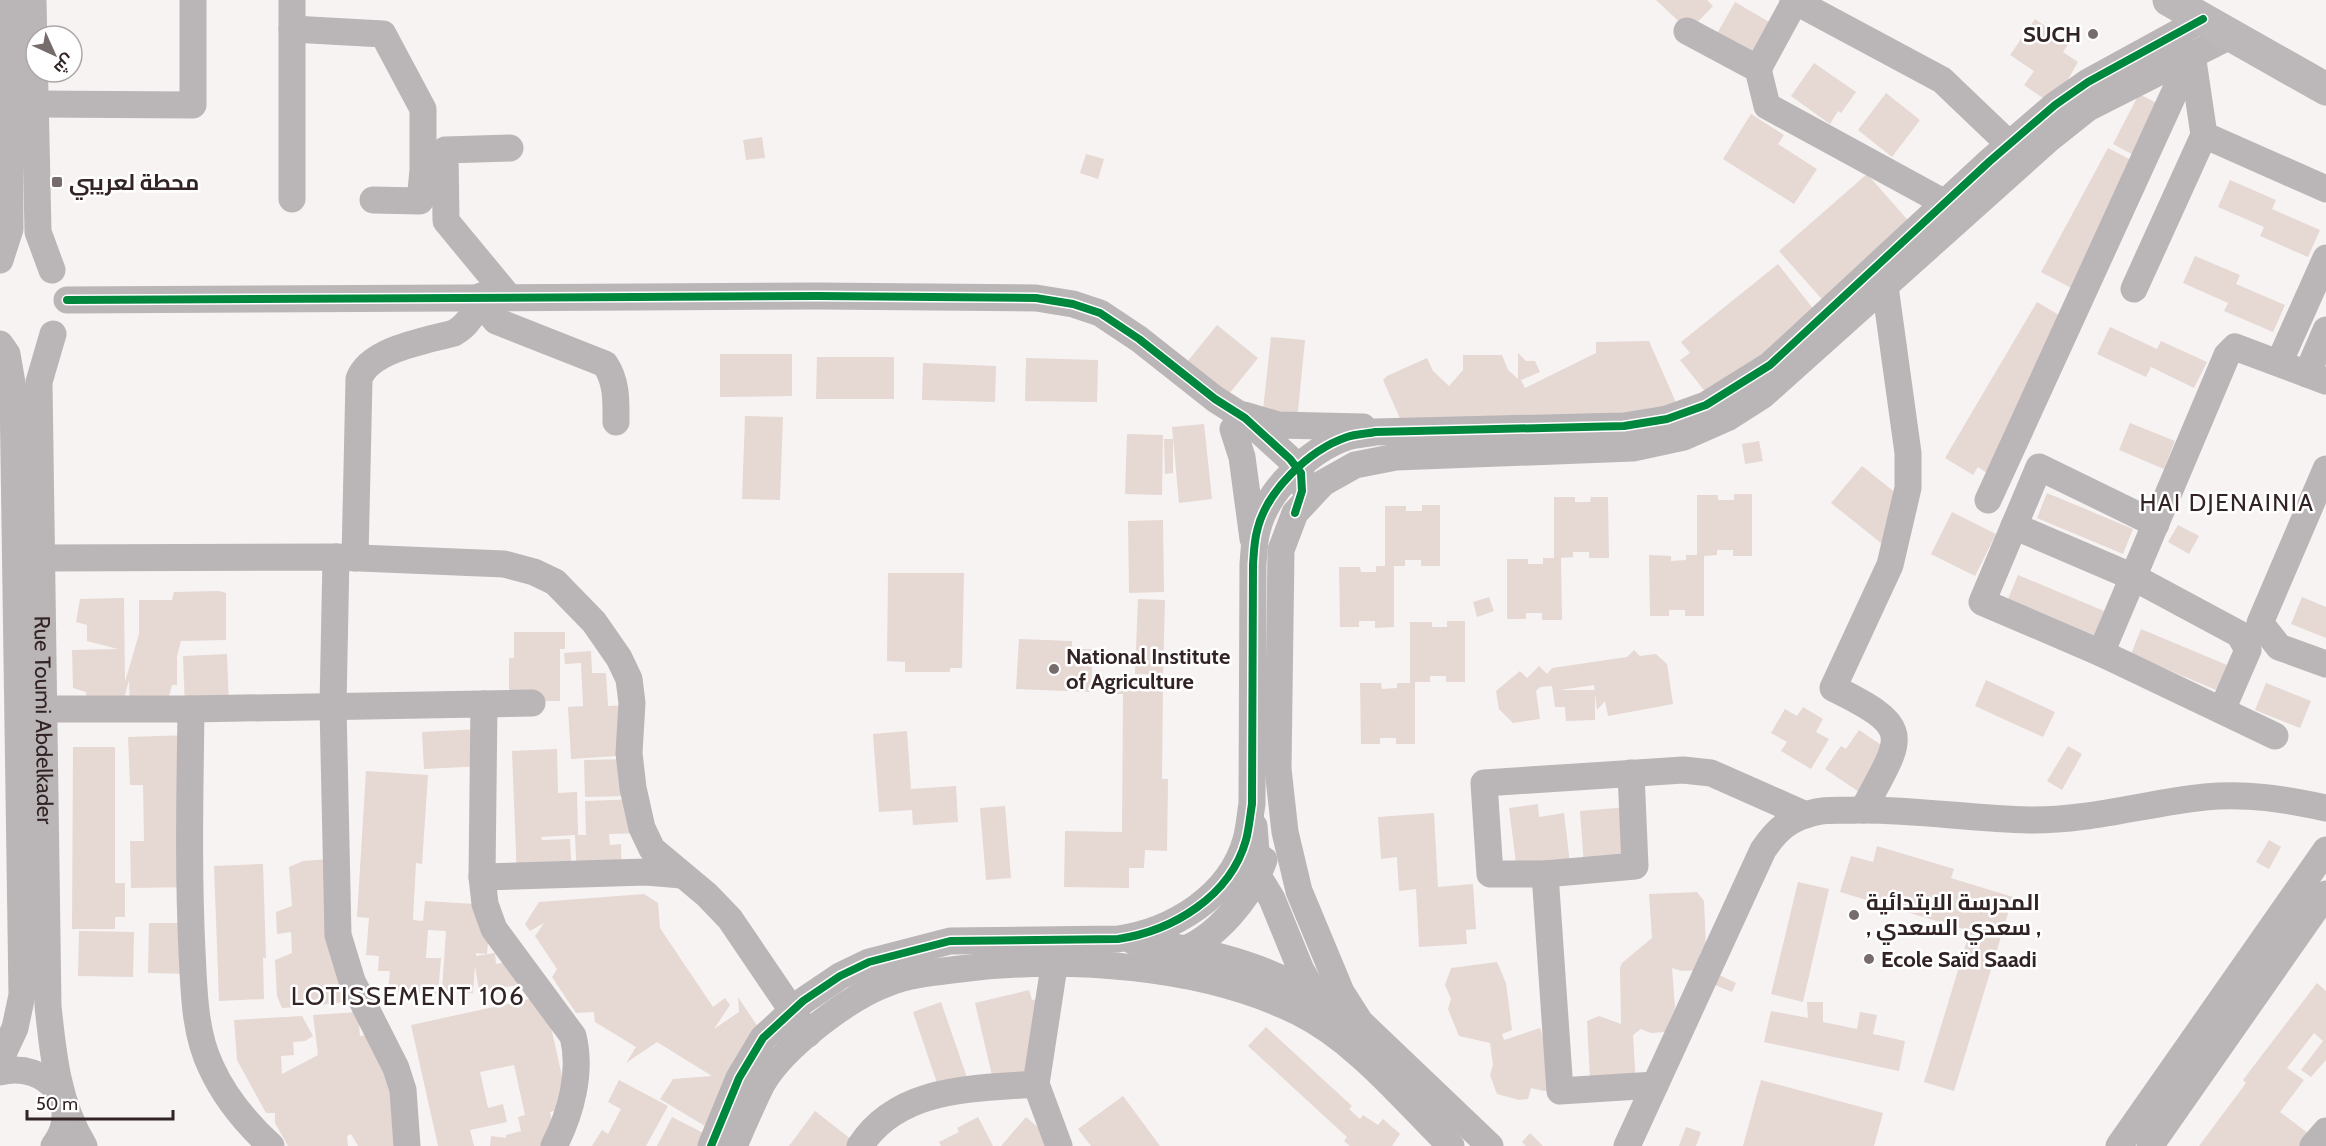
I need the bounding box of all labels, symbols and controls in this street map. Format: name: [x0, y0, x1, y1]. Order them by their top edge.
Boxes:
place label: SUCH: [2023, 21, 2081, 48]
north arrow: [24, 24, 84, 84]
marker: SUCH: [2086, 27, 2100, 41]
text: ش: [50, 50, 78, 78]
place label: محطة لعريبي: [69, 169, 199, 200]
marker: محطة لعريبي: [50, 175, 64, 189]
district label: HAI DJENAINIA: [2139, 488, 2315, 517]
street label: Rue Toumi Abdelkader: [28, 616, 58, 824]
place label: National Institute of Agriculture: [1066, 643, 1230, 695]
marker: National Institute of Agriculture: [1047, 662, 1061, 676]
place label: المدرسة الابتدائية , سعدي السعدي ,: [1866, 889, 2041, 945]
marker: المدرسة الابتدائية , سعدي السعدي ,: [1847, 908, 1861, 922]
place label: Ecole Saïd Saadi: [1881, 946, 2037, 973]
marker: Ecole Saïd Saadi: [1862, 952, 1876, 966]
district label: LOTISSEMENT 106: [291, 980, 525, 1012]
scale bar: [27, 1083, 172, 1121]
text: 50 m: [36, 1093, 78, 1115]

